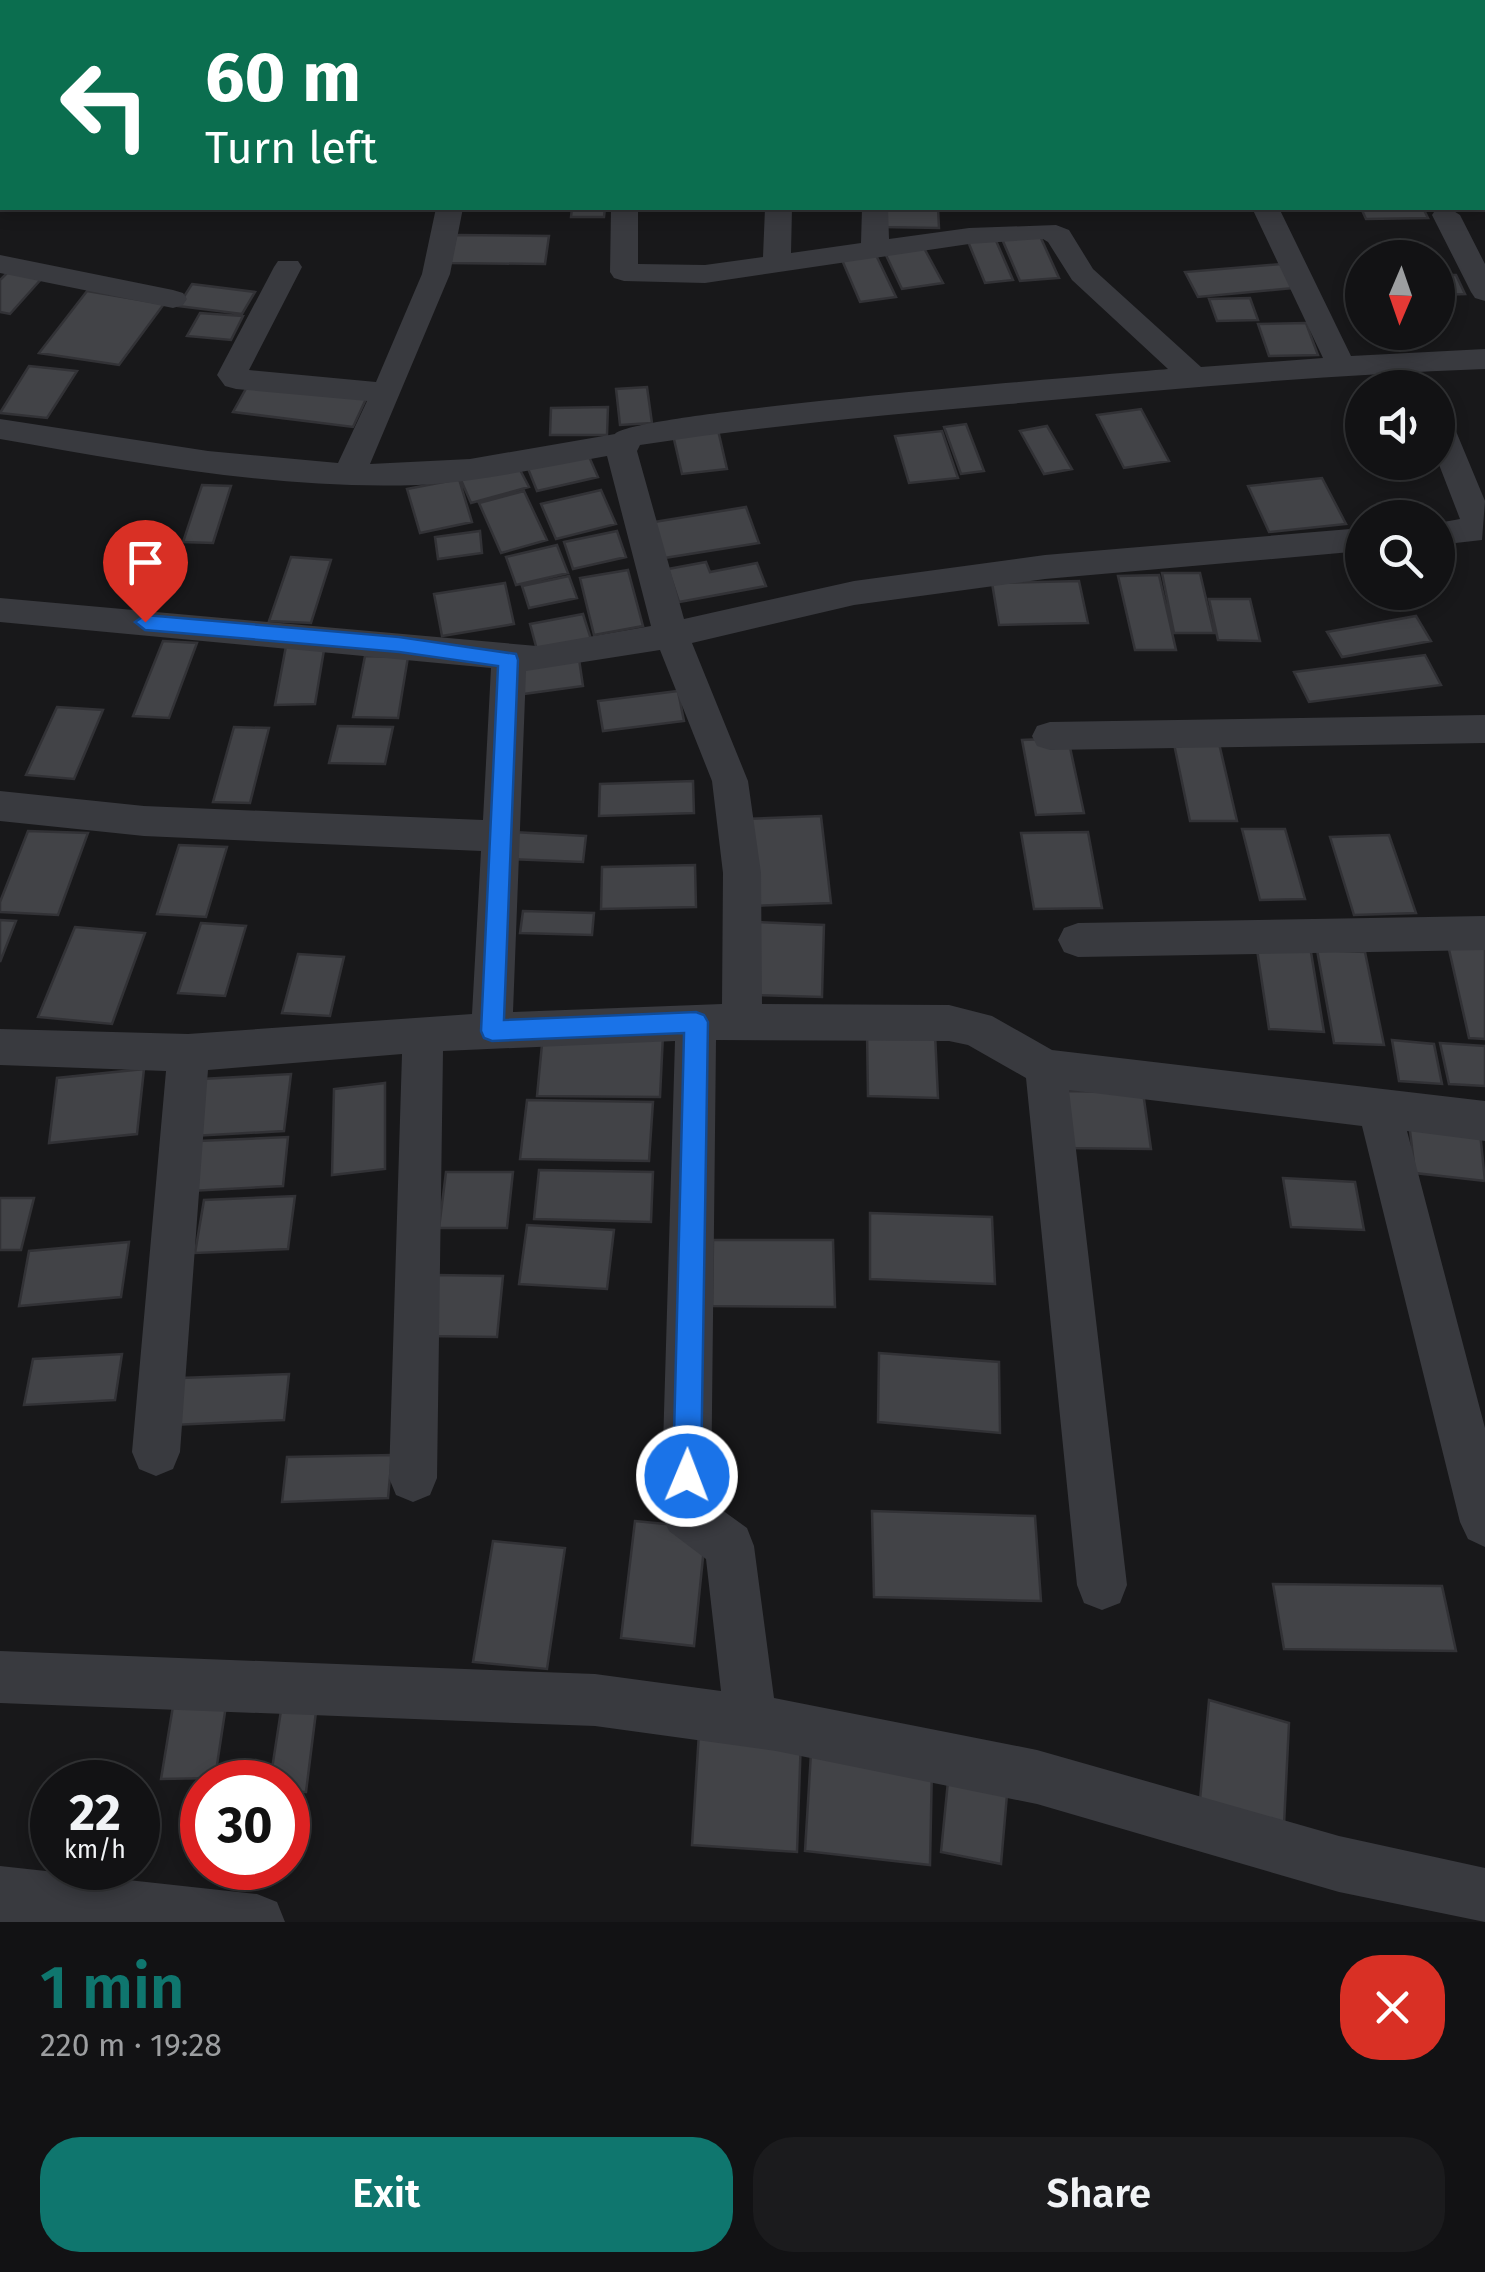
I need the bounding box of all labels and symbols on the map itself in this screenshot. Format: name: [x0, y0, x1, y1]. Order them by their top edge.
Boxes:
north arrow: [1345, 240, 1455, 350]
pin: [103, 520, 188, 623]
position arrow: [635, 1424, 739, 1528]
speed limit sign: 30: [180, 1760, 310, 1890]

